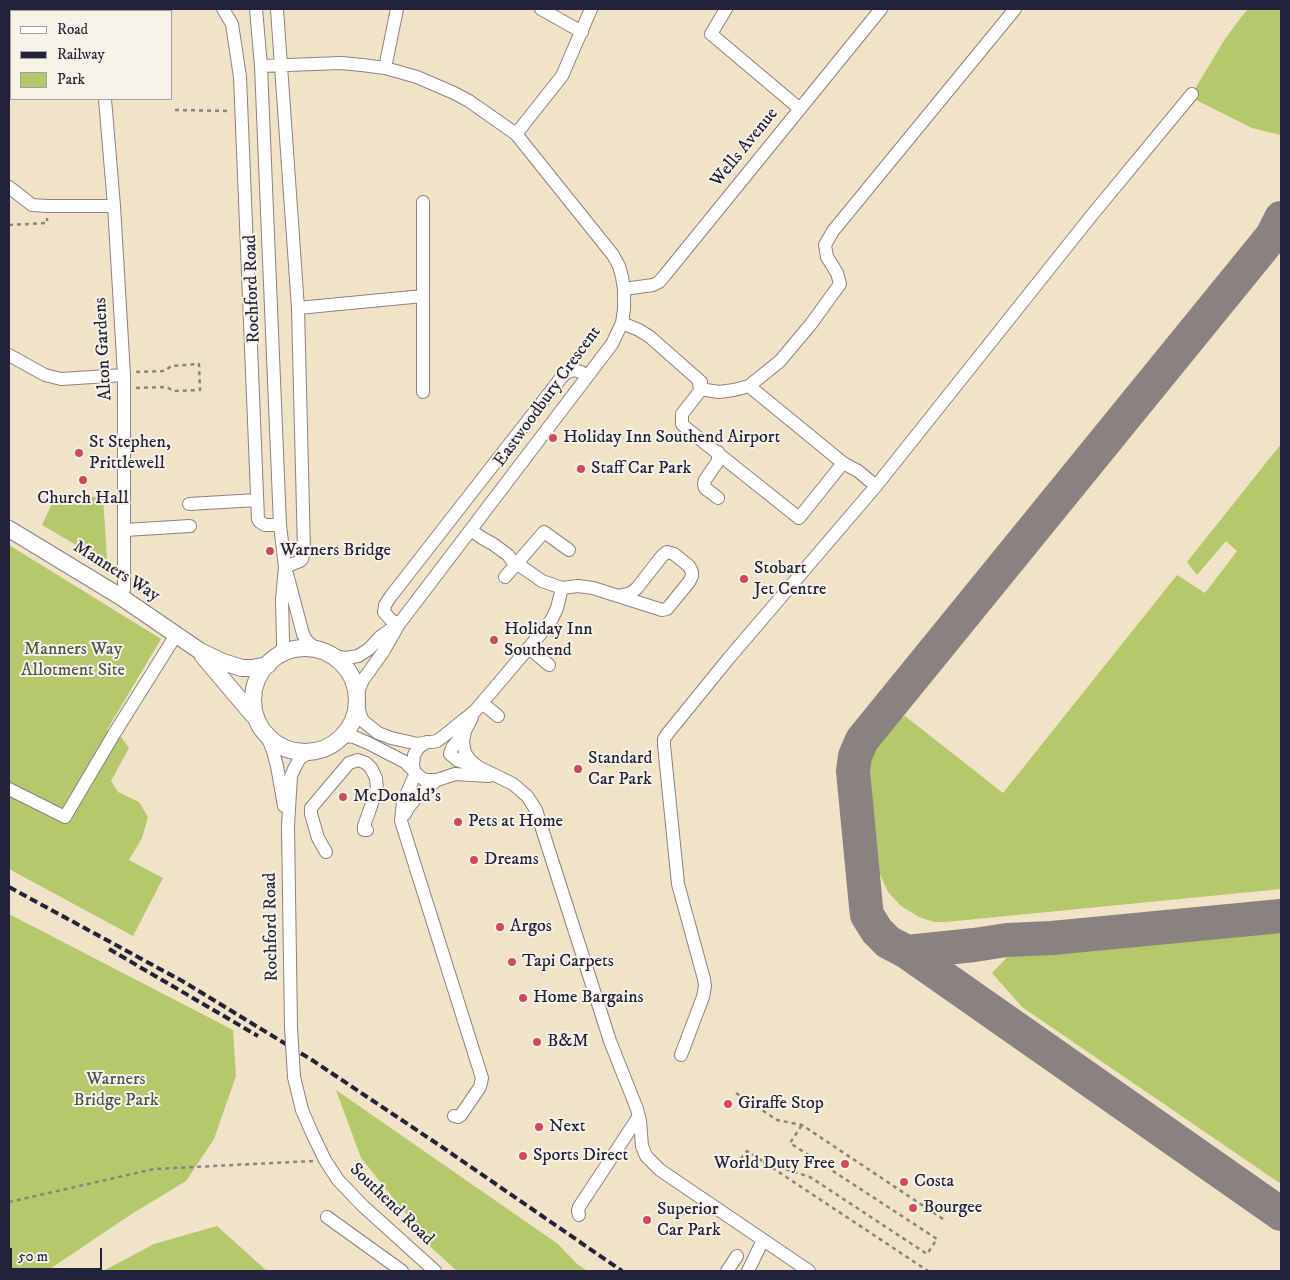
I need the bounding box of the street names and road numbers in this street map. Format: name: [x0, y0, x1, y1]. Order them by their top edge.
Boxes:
street label: Wells Avenue: [707, 104, 783, 192]
street label: Rochford Road: [240, 234, 266, 344]
street label: Alton Gardens: [91, 297, 117, 401]
street label: Eastwoodbury Crescent: [490, 322, 606, 472]
street label: Manners Way: [69, 537, 163, 607]
street label: Rochford Road: [260, 872, 284, 982]
street label: Southend Road: [344, 1159, 438, 1251]

